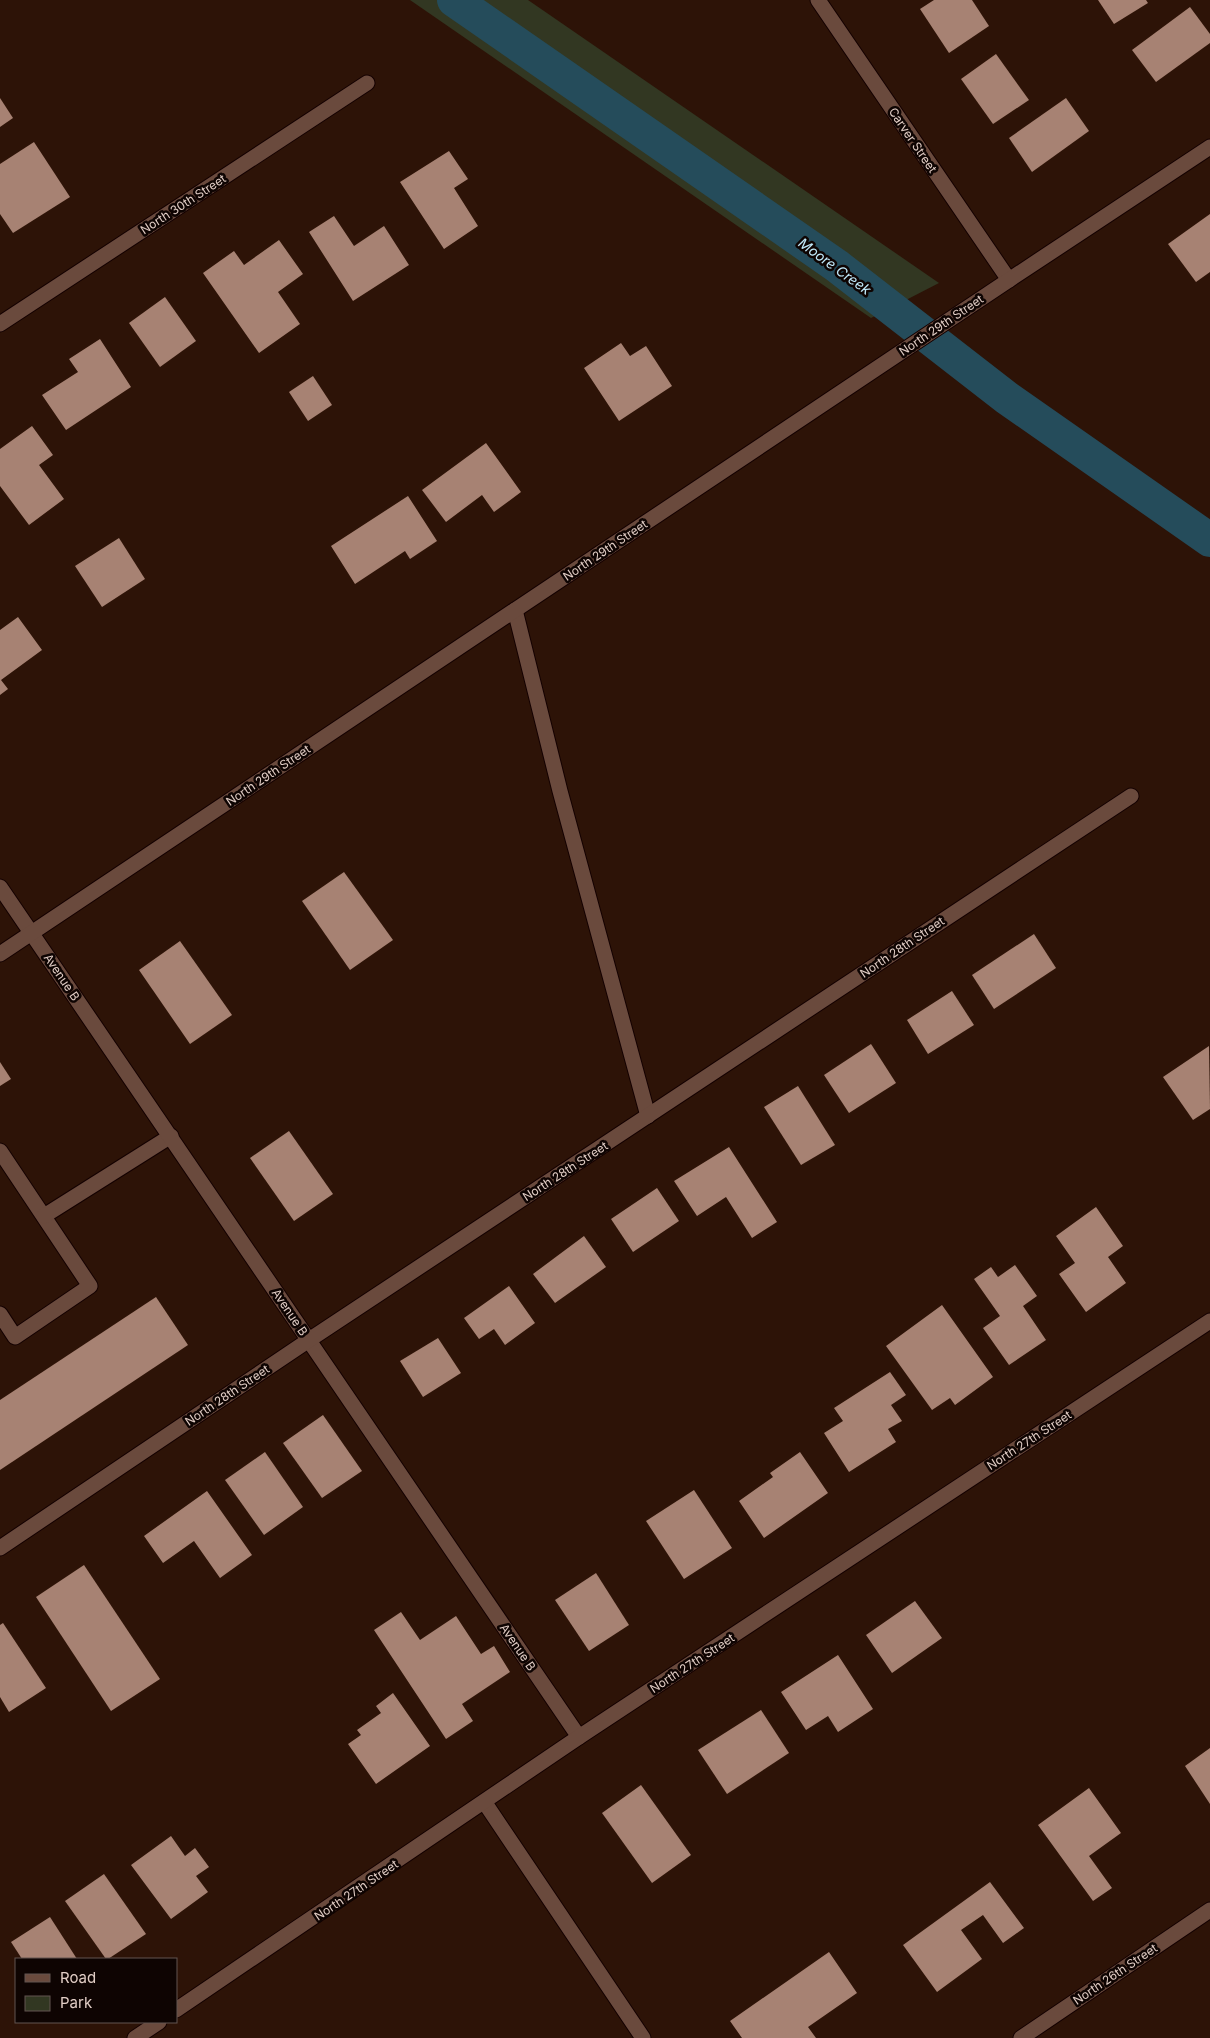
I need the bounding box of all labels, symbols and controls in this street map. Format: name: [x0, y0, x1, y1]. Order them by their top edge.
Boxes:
street label: Carver Street: [886, 105, 940, 176]
street label: North 30th Street: [137, 171, 229, 237]
water label: Moore Creek: [795, 234, 875, 298]
street label: North 29th Street: [896, 291, 986, 359]
street label: North 29th Street: [560, 516, 650, 584]
street label: North 29th Street: [223, 741, 313, 809]
street label: North 28th Street: [857, 913, 947, 981]
street label: Avenue B: [41, 951, 83, 1003]
street label: North 28th Street: [520, 1138, 610, 1204]
street label: Avenue B: [269, 1286, 311, 1338]
street label: North 28th Street: [182, 1361, 272, 1429]
street label: North 27th Street: [984, 1407, 1074, 1473]
street label: Avenue B: [497, 1621, 539, 1673]
street label: North 27th Street: [647, 1630, 737, 1696]
street label: North 27th Street: [311, 1856, 401, 1924]
street label: North 26th Street: [1070, 1940, 1160, 2008]
legend: [15, 1958, 178, 2023]
text: Road: [60, 1968, 96, 1987]
text: Park: [60, 1993, 93, 2012]

